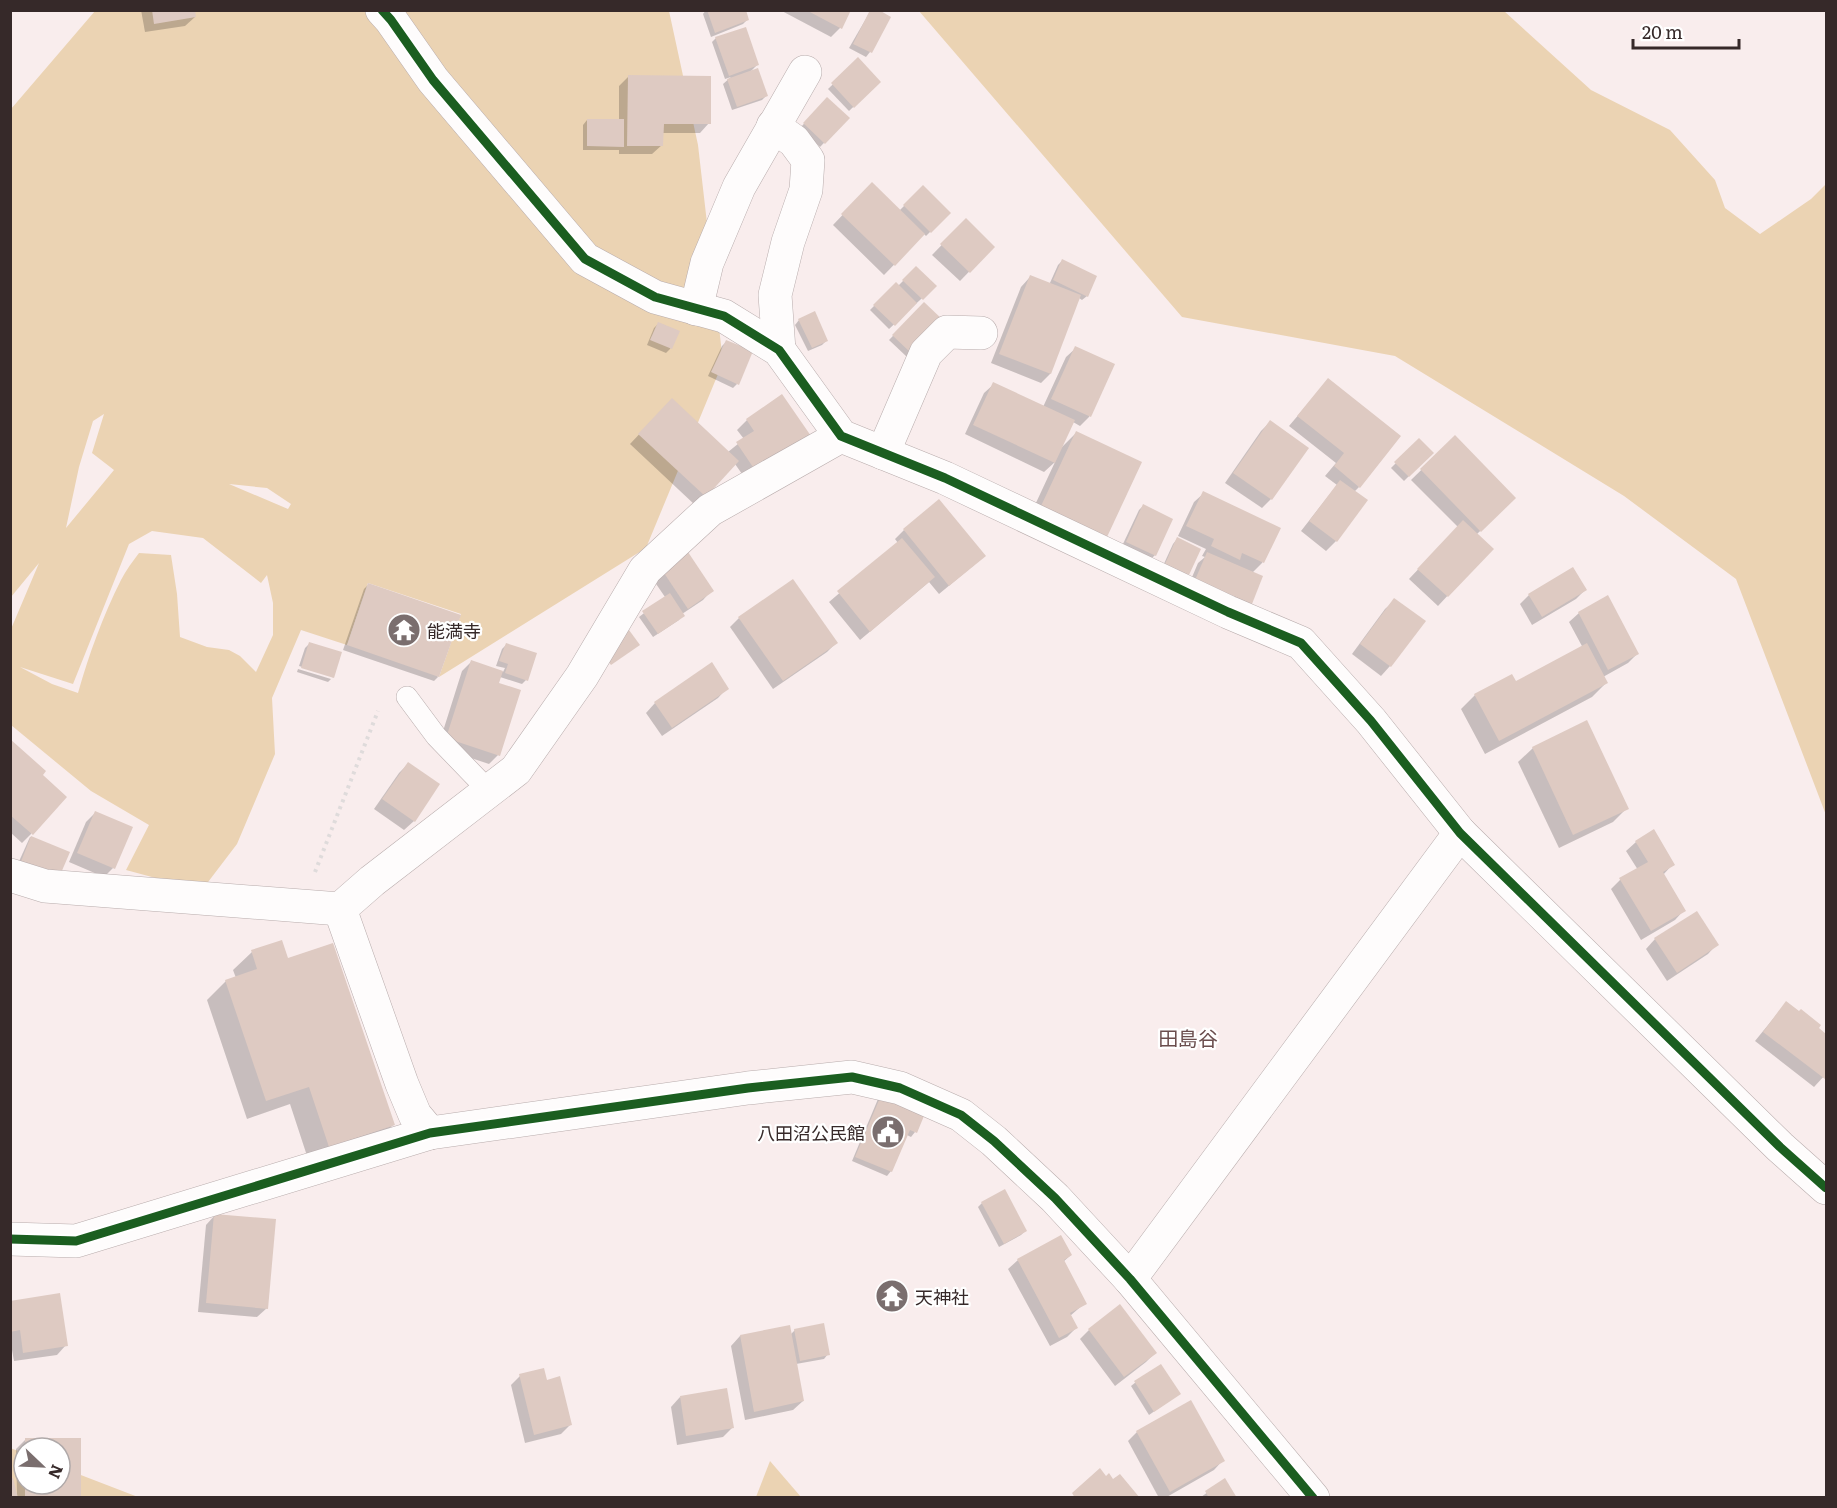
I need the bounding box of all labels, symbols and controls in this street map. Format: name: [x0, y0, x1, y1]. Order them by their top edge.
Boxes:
scale bar: [1633, 12, 1740, 50]
text: 20 m: [1642, 18, 1683, 45]
temple icon: 能満寺: [386, 612, 422, 648]
place label: 能満寺: [427, 617, 481, 644]
district label: 田島谷: [1158, 1022, 1218, 1052]
public building icon: 八田沼公民館: [870, 1114, 906, 1150]
place label: 八田沼公民館: [757, 1119, 865, 1146]
temple icon: 天神社: [874, 1278, 910, 1314]
place label: 天神社: [915, 1283, 969, 1310]
north arrow: [12, 1436, 72, 1496]
text: N: [43, 1461, 70, 1483]

